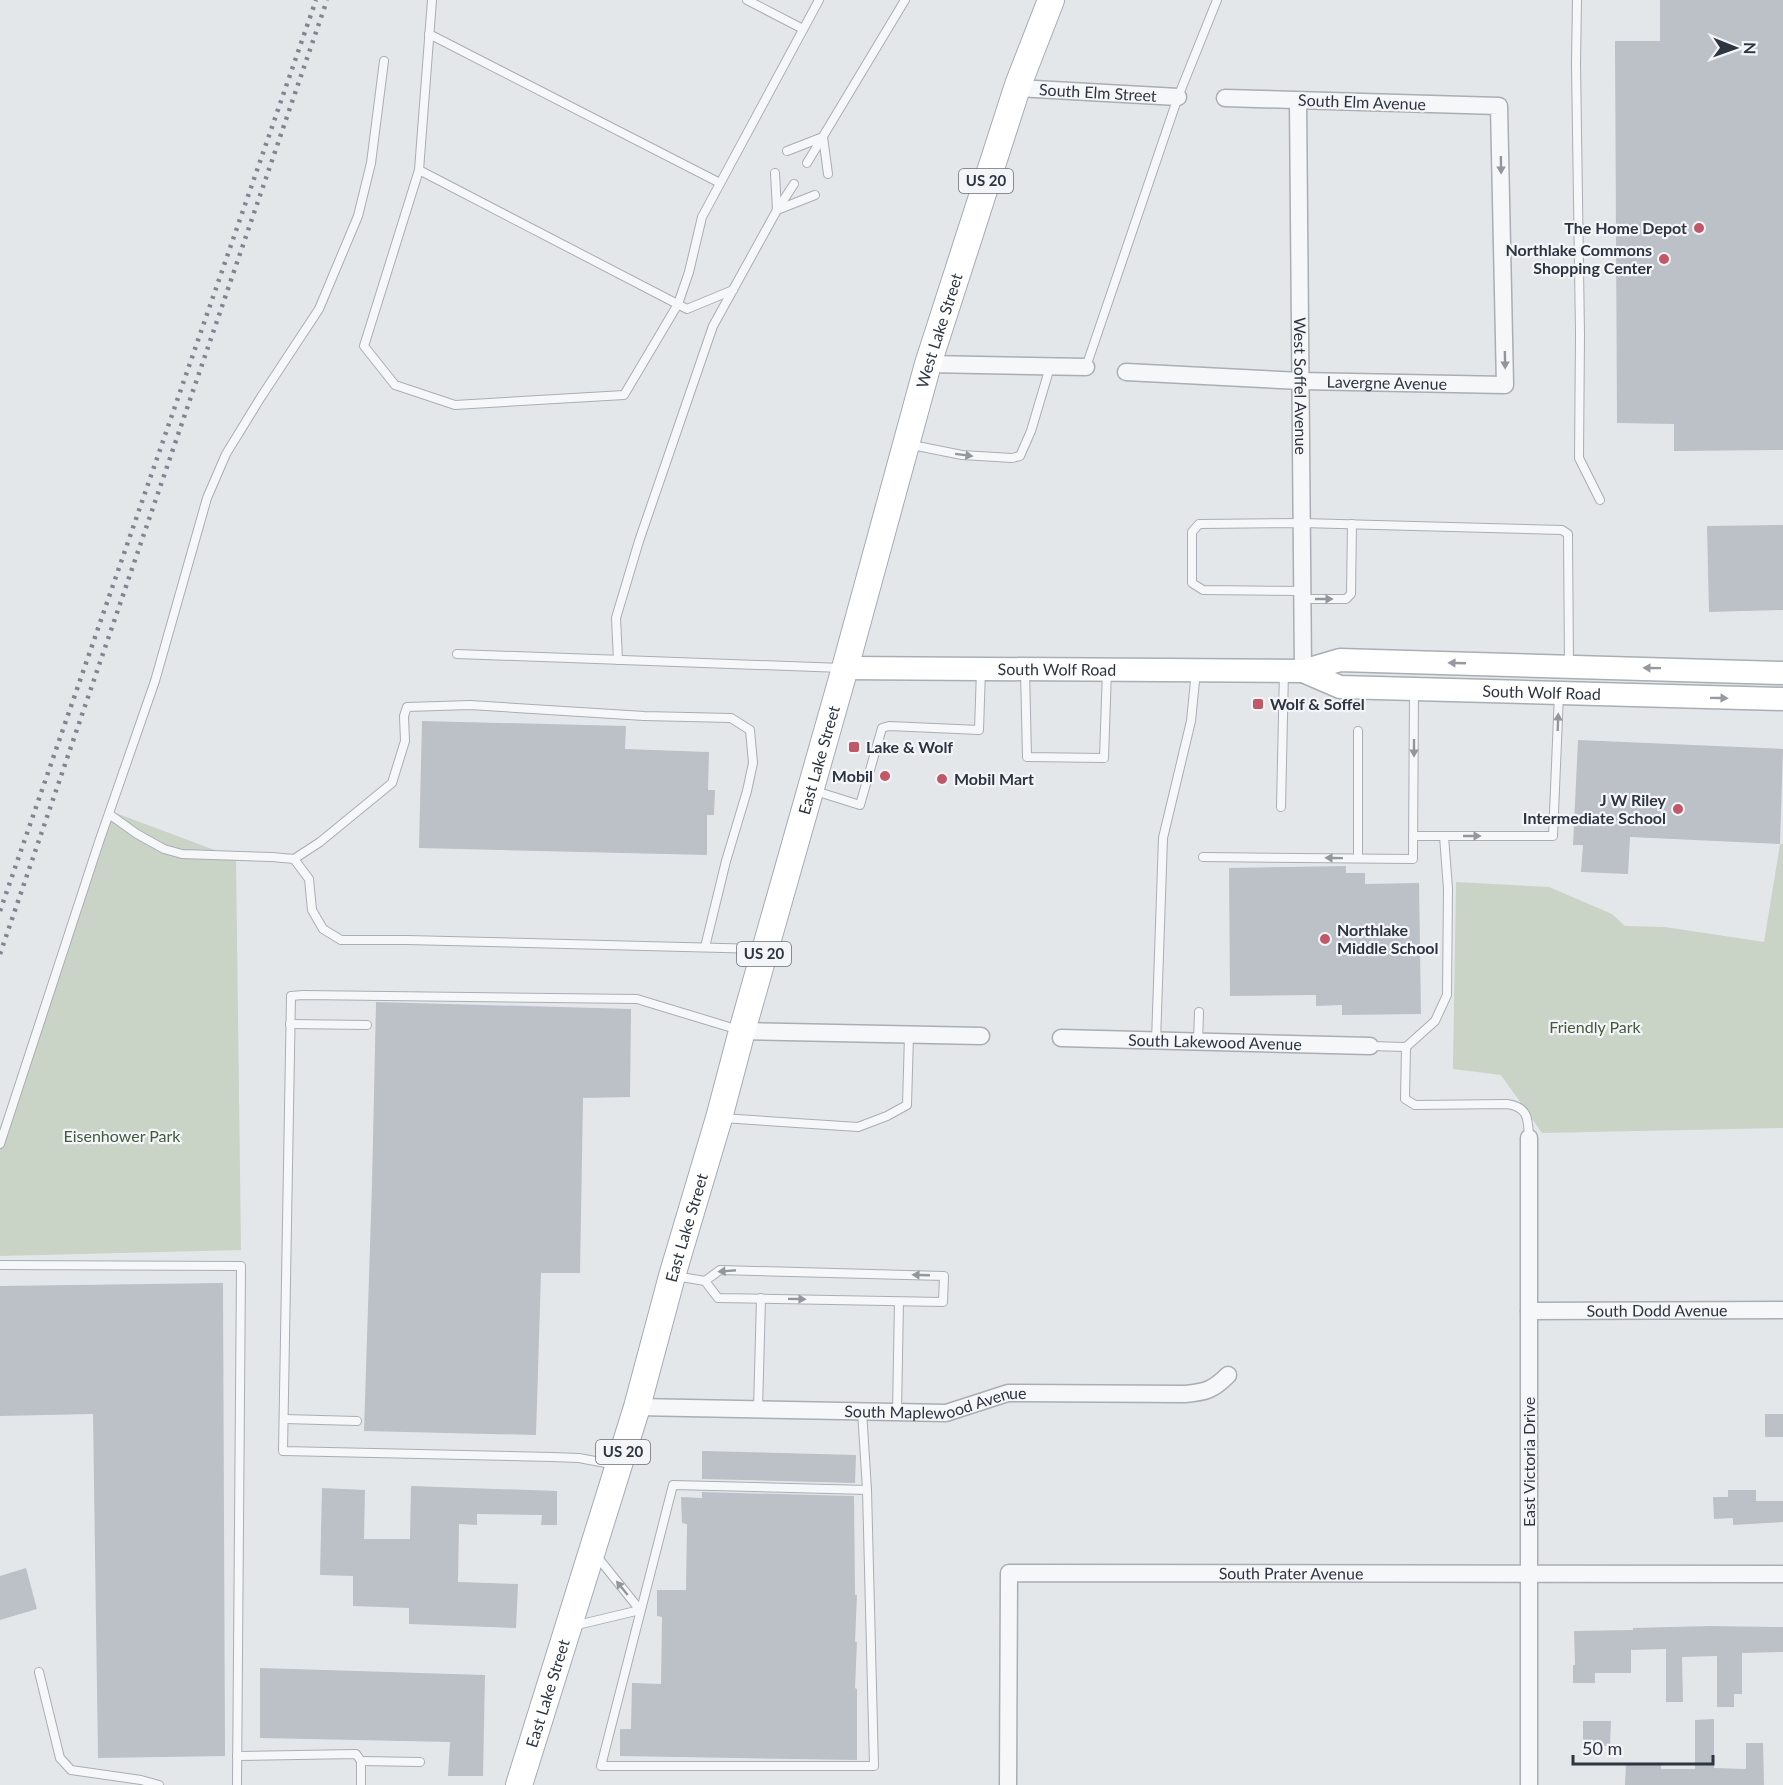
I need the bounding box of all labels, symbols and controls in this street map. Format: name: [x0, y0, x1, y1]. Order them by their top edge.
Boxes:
north arrow: [1705, 18, 1765, 78]
text: N: [1741, 42, 1760, 55]
street label: South Elm Street: [1039, 79, 1158, 105]
street label: South Elm Avenue: [1298, 90, 1426, 113]
one-way arrow: [1496, 155, 1505, 174]
road number: US 20: [959, 169, 1013, 193]
place label: The Home Depot: [1564, 218, 1687, 237]
marker: The Home Depot: [1692, 221, 1706, 235]
place label: Northlake Commons Shopping Center: [1505, 240, 1652, 277]
marker: Northlake Commons Shopping Center: [1657, 252, 1671, 266]
street label: West Lake Street: [912, 270, 966, 390]
street label: West Soffel Avenue: [1291, 317, 1311, 455]
one-way arrow: [1500, 350, 1509, 369]
street label: Lavergne Avenue: [1326, 372, 1447, 393]
one-way arrow: [955, 450, 974, 459]
one-way arrow: [1315, 594, 1334, 604]
street label: South Wolf Road: [998, 659, 1116, 679]
one-way arrow: [1448, 659, 1467, 668]
one-way arrow: [1643, 664, 1662, 673]
street label: South Wolf Road: [1482, 681, 1601, 703]
one-way arrow: [1710, 693, 1729, 703]
place label: Wolf & Soffel: [1270, 694, 1365, 713]
marker: Wolf & Soffel: [1251, 697, 1265, 711]
street label: East Lake Street: [794, 703, 843, 817]
one-way arrow: [1554, 712, 1563, 731]
place label: Lake & Wolf: [866, 737, 953, 756]
one-way arrow: [1409, 738, 1419, 757]
marker: Lake & Wolf: [847, 740, 861, 754]
place label: Mobil: [832, 766, 873, 785]
marker: Mobil: [878, 769, 892, 783]
place label: Mobil Mart: [954, 769, 1034, 788]
marker: Mobil Mart: [935, 772, 949, 786]
place label: J W Riley Intermediate School: [1523, 790, 1667, 827]
marker: J W Riley Intermediate School: [1671, 802, 1685, 816]
one-way arrow: [1462, 831, 1481, 841]
one-way arrow: [1324, 853, 1343, 862]
place label: Northlake Middle School: [1337, 920, 1439, 957]
marker: Northlake Middle School: [1318, 932, 1332, 946]
road number: US 20: [737, 942, 791, 966]
park label: Friendly Park: [1549, 1017, 1642, 1036]
street label: South Lakewood Avenue: [1128, 1030, 1302, 1053]
park label: Eisenhower Park: [64, 1126, 181, 1145]
street label: East Lake Street: [661, 1171, 711, 1284]
one-way arrow: [717, 1266, 736, 1276]
one-way arrow: [912, 1271, 931, 1280]
one-way arrow: [788, 1294, 807, 1304]
street label: South Dodd Avenue: [1586, 1300, 1728, 1320]
street label: South Maplewood Avenue: [844, 1383, 1027, 1422]
street label: East Victoria Drive: [1519, 1397, 1538, 1527]
road number: US 20: [596, 1440, 650, 1464]
street label: South Prater Avenue: [1219, 1563, 1363, 1582]
one-way arrow: [616, 1580, 629, 1595]
street label: East Lake Street: [521, 1636, 573, 1750]
scale bar: [1573, 1728, 1712, 1766]
text: 50 m: [1582, 1737, 1622, 1759]

